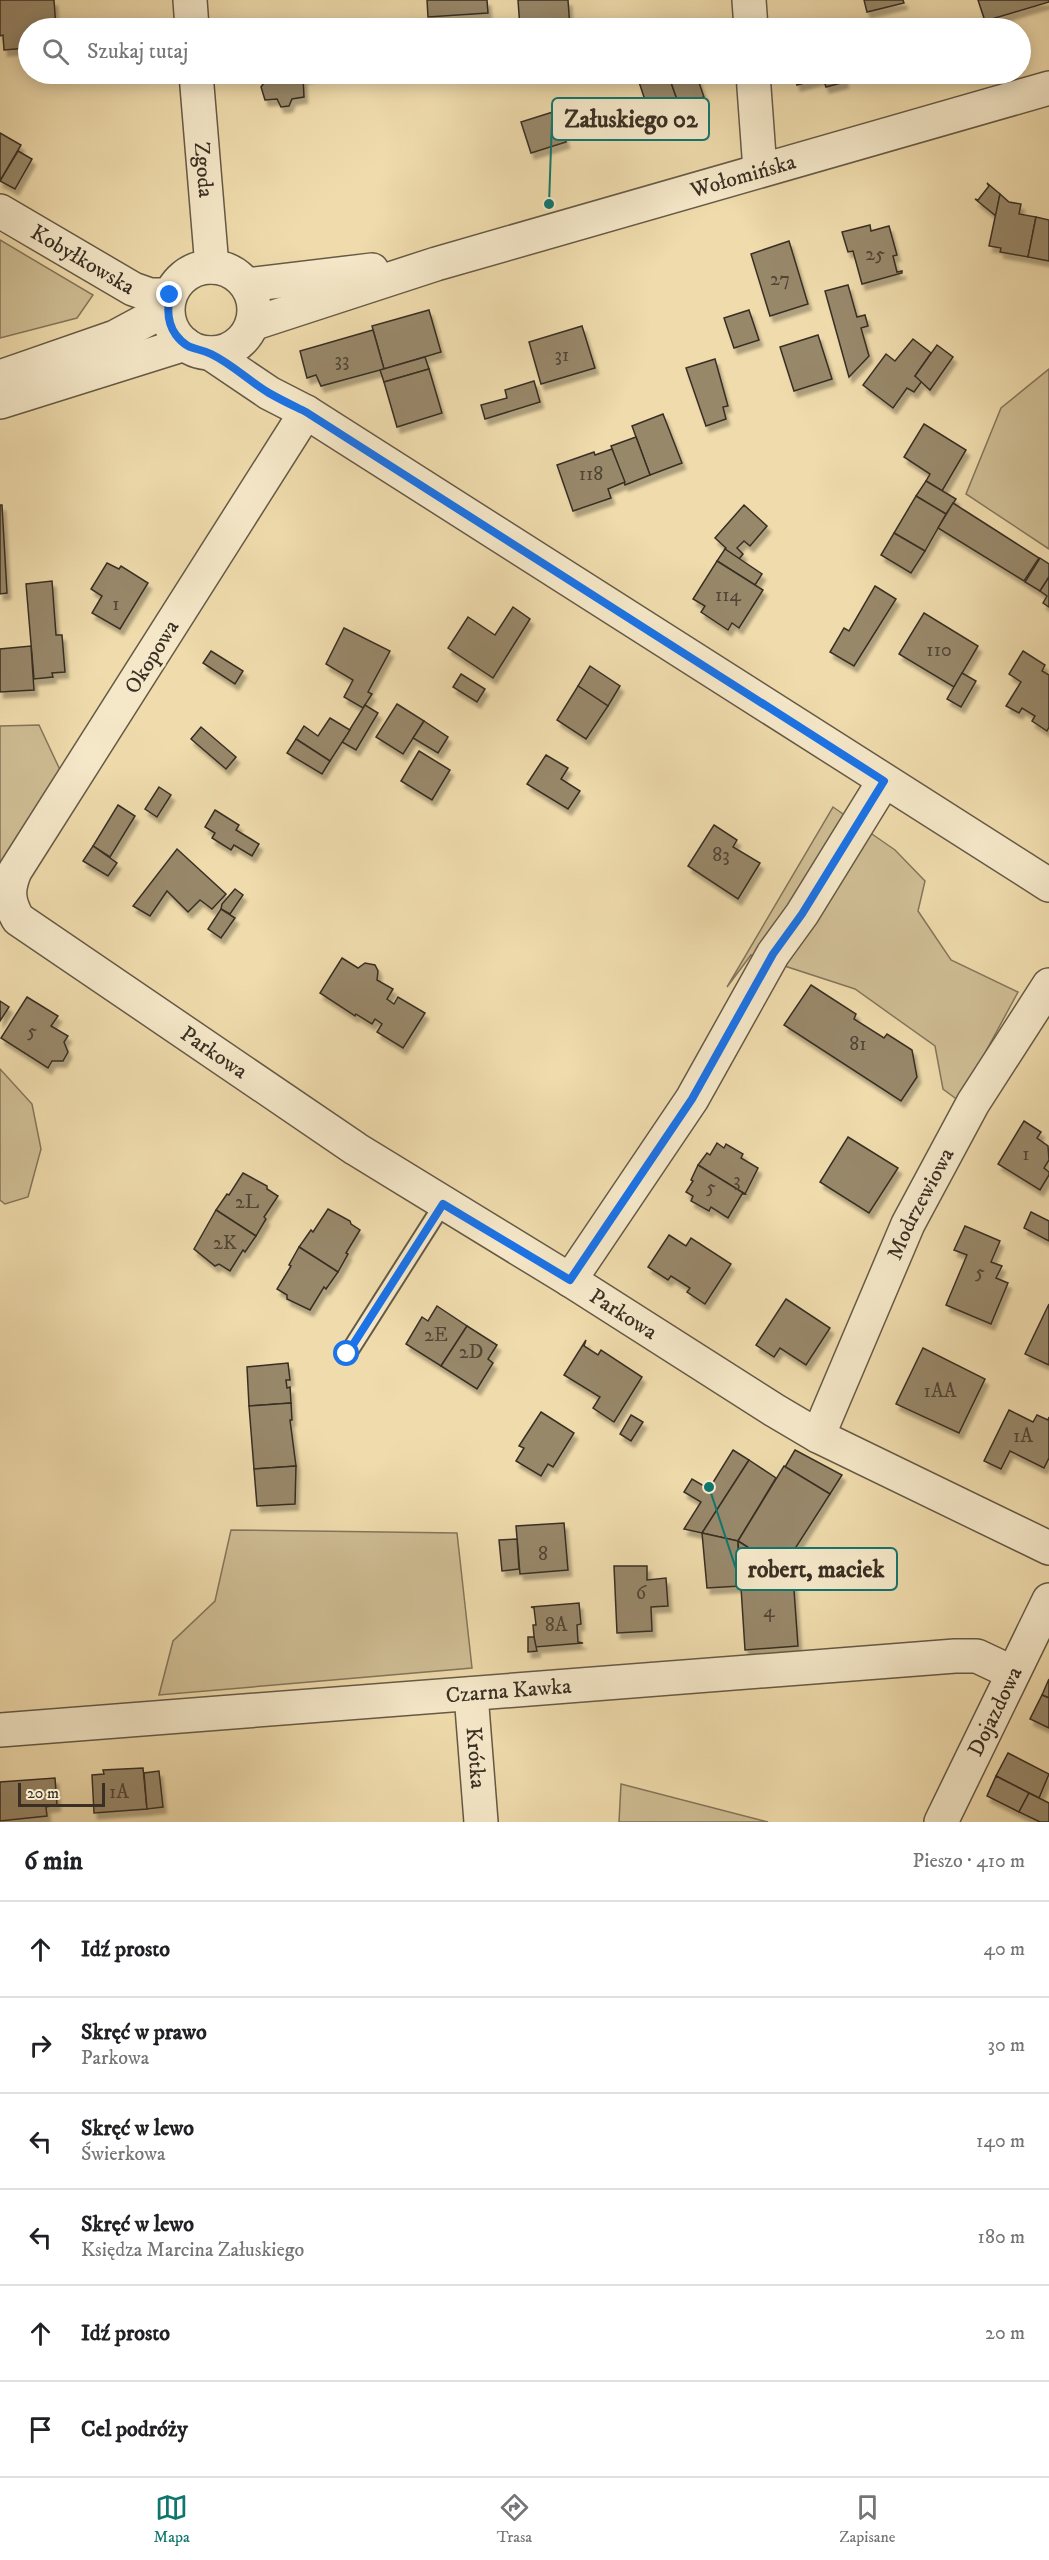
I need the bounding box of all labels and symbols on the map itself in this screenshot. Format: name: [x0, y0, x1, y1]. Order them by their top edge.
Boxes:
callout: Załuskiego 02: [552, 98, 709, 140]
text: Załuskiego 02: [564, 105, 699, 135]
street label: Zgoda: [188, 141, 220, 199]
street label: Wołomińska: [686, 148, 799, 204]
street label: Kobyłkowska: [26, 219, 140, 301]
house number: 25: [865, 242, 885, 267]
house number: 27: [770, 267, 790, 292]
route end: [156, 281, 182, 307]
house number: 31: [555, 343, 569, 368]
house number: 33: [335, 348, 349, 373]
house number: 118: [579, 462, 603, 487]
house number: 114: [715, 583, 742, 608]
house number: 1: [112, 592, 120, 617]
street label: Okopowa: [119, 615, 186, 699]
house number: 110: [926, 638, 952, 663]
house number: 83: [712, 843, 730, 868]
house number: 5: [27, 1019, 37, 1044]
street label: Parkowa: [175, 1020, 253, 1085]
house number: 81: [849, 1032, 867, 1057]
street label: Modrzewiowa: [881, 1142, 960, 1264]
house number: 1: [1022, 1142, 1030, 1167]
house number: 3: [733, 1168, 741, 1193]
house number: 5: [706, 1175, 716, 1200]
house number: 2L: [235, 1190, 260, 1215]
house number: 2K: [213, 1231, 237, 1256]
house number: 5: [975, 1260, 985, 1285]
street label: Parkowa: [585, 1283, 663, 1346]
house number: 2E: [424, 1323, 448, 1348]
route start: [333, 1340, 359, 1366]
house number: 2D: [459, 1340, 483, 1365]
house number: 1AA: [924, 1379, 957, 1404]
house number: 1A: [1013, 1424, 1033, 1449]
house number: 8: [538, 1542, 548, 1567]
callout: robert, maciek: [736, 1548, 897, 1590]
text: robert, maciek: [748, 1555, 885, 1585]
house number: 6: [636, 1581, 647, 1606]
house number: 4: [763, 1599, 775, 1624]
house number: 8A: [545, 1613, 568, 1638]
street label: Dojazdowa: [962, 1662, 1028, 1761]
street label: Czarna Kawka: [445, 1672, 573, 1709]
street label: Krótka: [460, 1726, 492, 1790]
scale bar: [18, 1780, 105, 1808]
house number: 1A: [109, 1780, 129, 1805]

